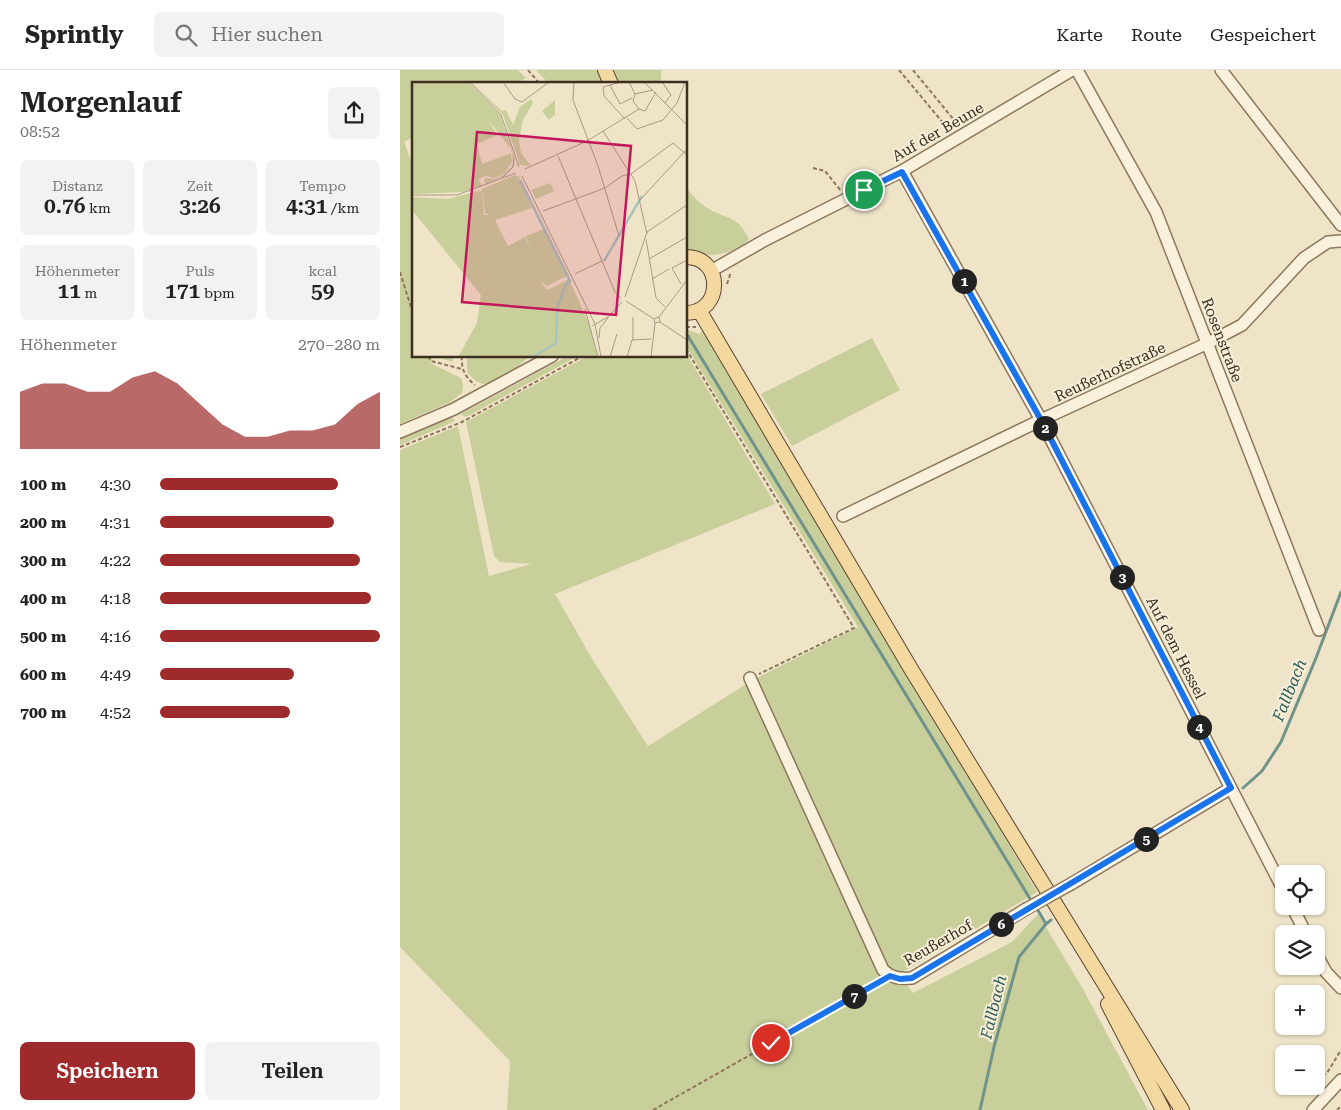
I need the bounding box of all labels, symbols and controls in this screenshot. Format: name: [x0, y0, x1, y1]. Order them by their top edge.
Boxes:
search box: [154, 12, 504, 57]
text: Sprintly: [25, 21, 124, 49]
icon: search: [172, 21, 200, 49]
text: Hier suchen: [212, 23, 323, 46]
text: Karte: [1056, 24, 1103, 45]
text: Route: [1131, 24, 1182, 45]
text: Gespeichert: [1210, 24, 1316, 45]
inset map: [412, 82, 688, 358]
text: Morgenlauf: [20, 86, 182, 119]
button: share: [328, 87, 380, 139]
street label: Auf der Beune: [889, 99, 987, 165]
text: 08:52: [20, 122, 60, 141]
pin: [843, 169, 885, 211]
icon: arrive: [850, 176, 878, 204]
text: Distanz: [52, 178, 103, 194]
text: Zeit: [187, 178, 213, 194]
text: Tempo: [299, 178, 346, 194]
text: 0.76: [44, 194, 85, 218]
text: 3:26: [179, 194, 221, 218]
text: 4:31: [286, 194, 328, 218]
text: km: [85, 200, 111, 216]
text: /km: [328, 200, 359, 216]
text: Höhenmeter: [35, 263, 120, 279]
text: Puls: [186, 263, 214, 279]
text: kcal: [309, 263, 337, 279]
pin: 1: [952, 268, 976, 294]
text: 1: [961, 273, 968, 289]
text: 11: [57, 279, 81, 303]
text: 171: [165, 279, 200, 303]
text: 59: [311, 279, 334, 303]
text: m: [81, 285, 97, 301]
text: bpm: [200, 285, 235, 301]
street label: Rosenstraße: [1198, 295, 1246, 385]
text: Höhenmeter: [20, 335, 117, 354]
text: 270–280 m: [298, 335, 380, 354]
street label: Reußerhofstraße: [1052, 338, 1168, 406]
pin: 2: [1032, 416, 1058, 440]
text: 2: [1042, 420, 1049, 436]
text: 100 m: [20, 475, 66, 494]
text: 4:30: [100, 475, 131, 494]
text: 200 m: [20, 513, 66, 532]
text: 4:31: [100, 513, 131, 532]
text: 300 m: [20, 551, 66, 570]
text: 4:22: [100, 551, 131, 570]
pin: 3: [1110, 564, 1134, 590]
text: 3: [1119, 569, 1126, 585]
text: 400 m: [20, 589, 66, 608]
text: 4:18: [100, 589, 131, 608]
street label: Auf dem Hessel: [1143, 594, 1210, 702]
text: 500 m: [20, 627, 66, 646]
text: 4:16: [100, 627, 131, 646]
water label: Fallbach: [1268, 656, 1311, 725]
text: 600 m: [20, 665, 66, 684]
text: 4:49: [100, 665, 131, 684]
text: 700 m: [20, 703, 66, 722]
text: 4:52: [100, 703, 131, 722]
pin: 4: [1186, 714, 1212, 740]
text: 4: [1196, 719, 1203, 735]
pin: 5: [1134, 826, 1158, 852]
text: 5: [1143, 831, 1150, 847]
map controls: [1275, 865, 1325, 1095]
button: locate: [1275, 865, 1325, 915]
pin: 6: [988, 912, 1014, 936]
street label: Reußerhof: [901, 916, 976, 970]
text: 6: [998, 916, 1005, 932]
button: layers: [1275, 925, 1325, 975]
water label: Fallbach: [976, 973, 1011, 1042]
pin: 7: [842, 984, 866, 1008]
button: +: [1275, 985, 1325, 1035]
text: 7: [851, 988, 858, 1004]
pin: [750, 1022, 792, 1064]
icon: check: [757, 1029, 785, 1057]
button: Speichern: [20, 1042, 195, 1100]
button: Teilen: [205, 1042, 380, 1100]
button: −: [1275, 1045, 1325, 1095]

